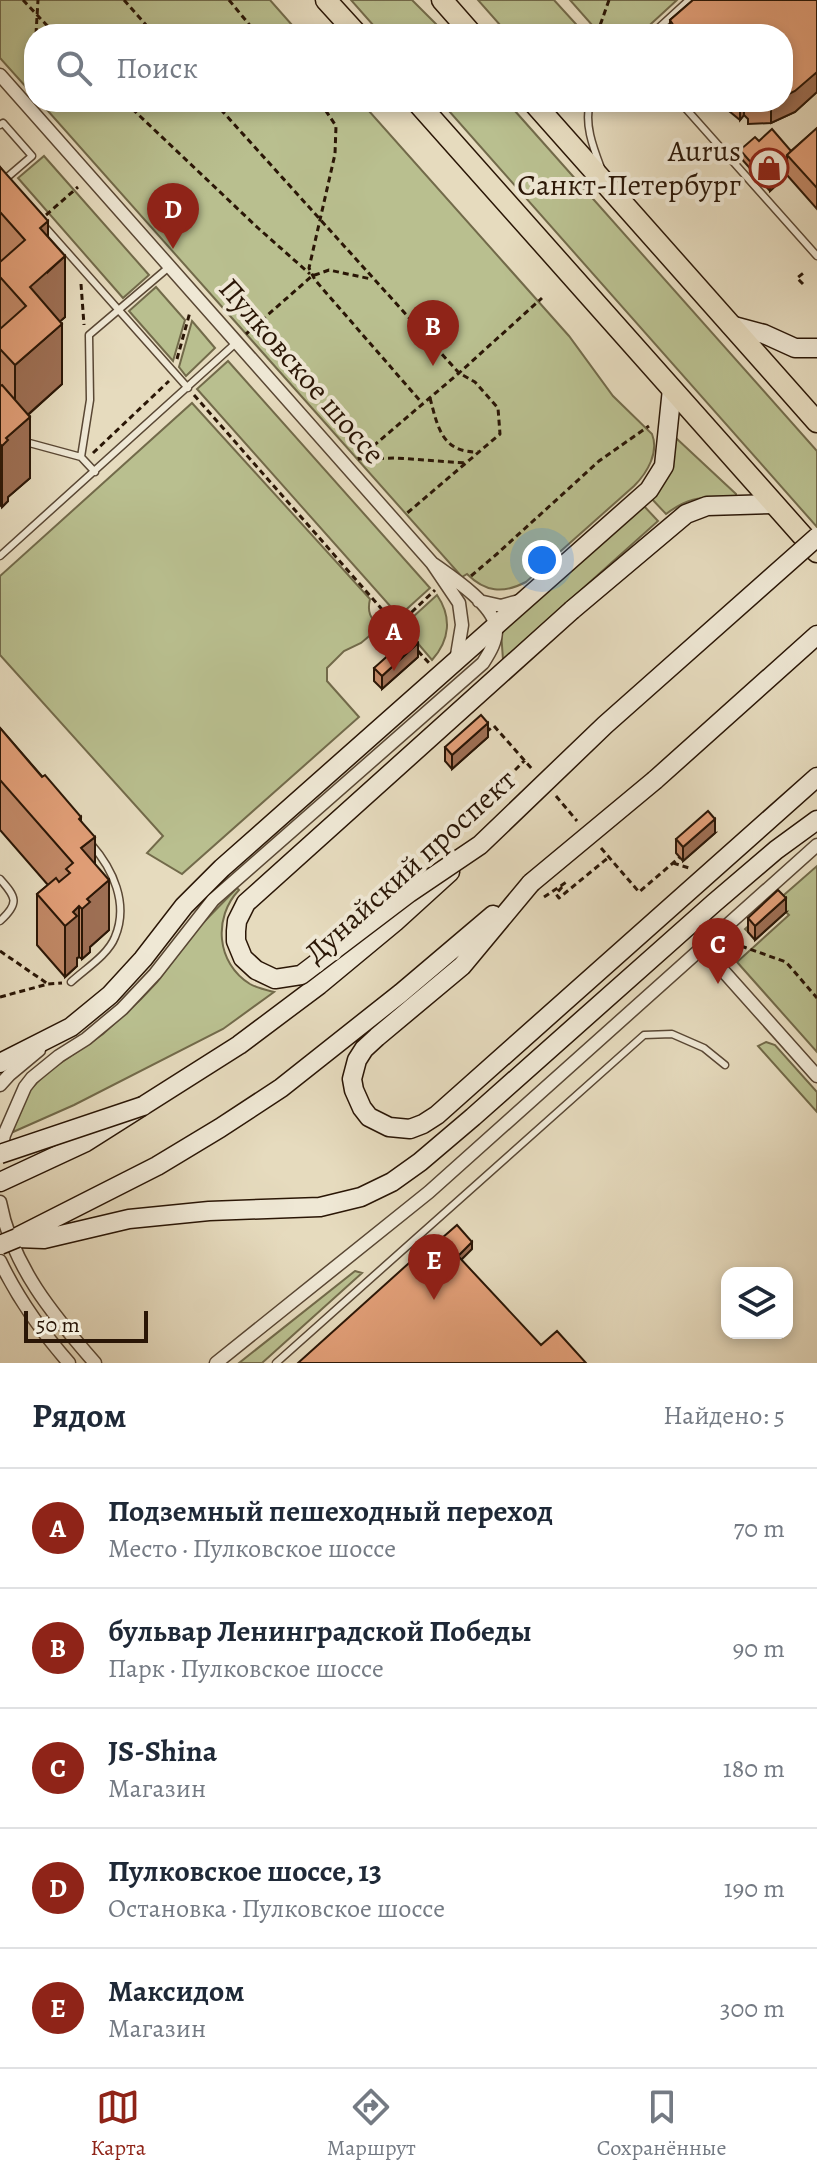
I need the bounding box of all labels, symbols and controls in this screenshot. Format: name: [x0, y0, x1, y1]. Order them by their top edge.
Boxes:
search box: [24, 24, 793, 112]
icon: search: [52, 46, 96, 90]
text: Поиск: [116, 48, 198, 88]
place label: Aurus Санкт-Петербург: [517, 131, 741, 205]
shop icon: Aurus Санкт-Петербург: [748, 147, 790, 189]
pin: D: [147, 183, 199, 249]
street label: Пулковское шоссе: [210, 269, 394, 473]
pin: B: [407, 300, 459, 366]
your location: [522, 540, 562, 580]
pin: A: [368, 605, 420, 671]
street label: Дунайский проспект: [296, 760, 524, 972]
pin: C: [692, 918, 744, 984]
pin: E: [408, 1234, 460, 1300]
map controls: [721, 1267, 793, 1339]
button: layers: [721, 1267, 793, 1339]
scale bar: [24, 1307, 148, 1343]
text: 50 m: [36, 1310, 80, 1340]
text: Рядом: [32, 1392, 126, 1439]
text: Найдено: 5: [663, 1398, 785, 1433]
text: Подземный пешеходный переход: [108, 1491, 553, 1531]
text: A: [50, 1511, 66, 1546]
text: 70 m: [733, 1511, 785, 1546]
text: Место · Пулковское шоссе: [108, 1531, 396, 1566]
text: бульвар Ленинградской Победы: [108, 1611, 532, 1651]
text: B: [50, 1631, 66, 1666]
text: 90 m: [733, 1631, 785, 1666]
text: Парк · Пулковское шоссе: [108, 1651, 384, 1686]
text: JS-Shina: [108, 1731, 217, 1771]
text: C: [50, 1751, 66, 1786]
text: 180 m: [723, 1751, 785, 1786]
text: Магазин: [108, 1771, 206, 1806]
text: Пулковское шоссе, 13: [108, 1851, 382, 1891]
text: D: [49, 1871, 67, 1906]
text: 190 m: [724, 1871, 785, 1906]
text: Остановка · Пулковское шоссе: [108, 1891, 445, 1926]
text: Максидом: [108, 1971, 245, 2011]
text: E: [50, 1991, 66, 2026]
text: 300 m: [720, 1991, 785, 2026]
text: Магазин: [108, 2011, 206, 2046]
tab: Карта: [90, 2085, 146, 2163]
tab: Маршрут: [327, 2085, 416, 2163]
tab: Сохранённые: [597, 2085, 727, 2163]

